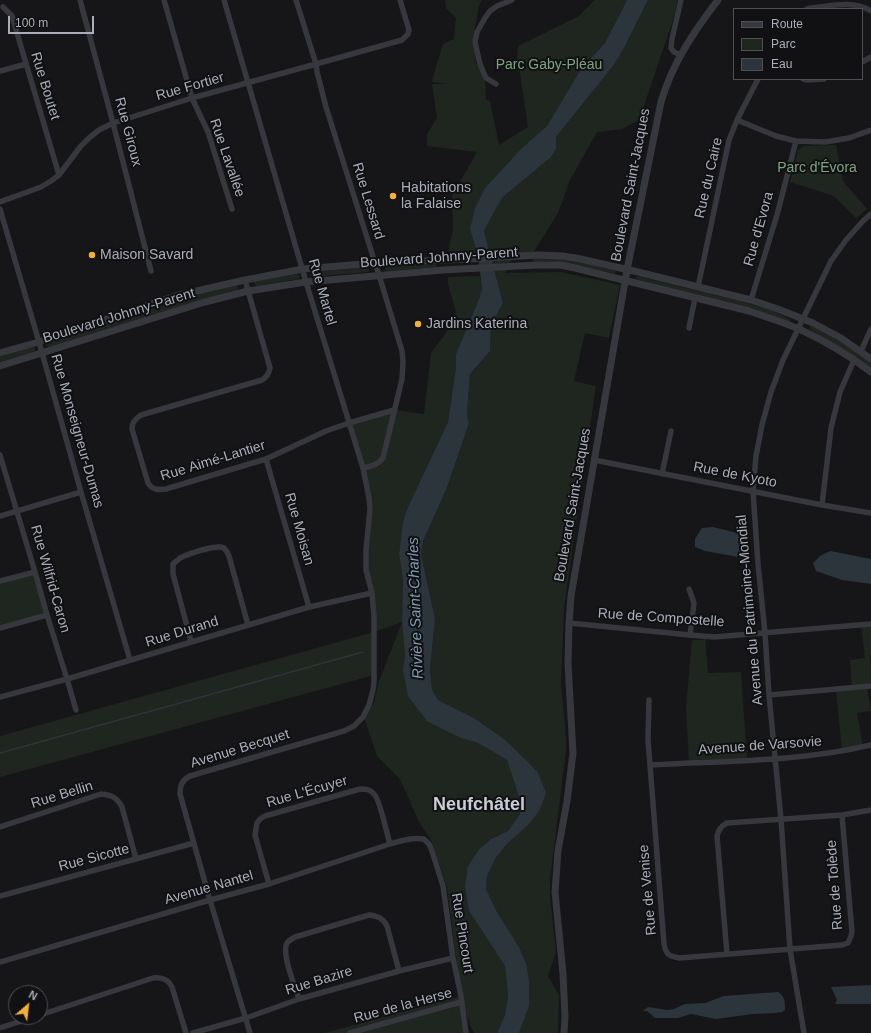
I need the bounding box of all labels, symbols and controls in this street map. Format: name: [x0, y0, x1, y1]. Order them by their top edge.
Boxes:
scale bar: [10, 8, 96, 34]
legend: [733, 8, 863, 80]
text: 100 m: [15, 16, 48, 30]
text: Route: [771, 17, 803, 31]
text: Parc: [771, 37, 796, 51]
street label: Rue Boutet: [27, 50, 63, 122]
park label: Parc Gaby-Pléau: [496, 57, 602, 73]
text: Eau: [771, 57, 792, 71]
street label: Rue Fortier: [154, 69, 226, 105]
street label: Rue Giroux: [111, 96, 145, 168]
street label: Boulevard Saint-Jacques: [608, 107, 654, 263]
street label: Rue Lavallée: [206, 117, 248, 199]
street label: Rue du Caire: [692, 136, 726, 220]
park label: Parc d'Évora: [777, 160, 857, 176]
street label: Rue Lessard: [348, 161, 388, 241]
place label: Habitations la Falaise: [401, 180, 471, 212]
street label: Rue d'Evora: [740, 190, 778, 268]
marker: Habitations la Falaise: [388, 191, 398, 201]
street label: Boulevard Johnny-Parent: [360, 244, 518, 272]
place label: Maison Savard: [100, 247, 193, 263]
marker: Maison Savard: [87, 250, 97, 260]
street label: Rue Martel: [304, 257, 340, 327]
street label: Boulevard Johnny-Parent: [41, 285, 197, 347]
place label: Jardins Katerina: [426, 316, 527, 332]
marker: Jardins Katerina: [413, 319, 423, 329]
street label: Rue Monseigneur-Dumas: [47, 352, 107, 510]
street label: Boulevard Saint-Jacques: [551, 427, 595, 583]
street label: Rue Aimé-Lantier: [158, 437, 268, 485]
street label: Rue de Kyoto: [692, 459, 778, 491]
street label: Rue Moisan: [281, 491, 317, 567]
street label: Avenue du Patrimoine-Mondial: [733, 514, 767, 706]
street label: Rue Wilfrid-Caron: [27, 523, 73, 635]
water label: Rivière Saint-Charles: [405, 537, 427, 679]
street label: Rue de Compostelle: [597, 605, 725, 631]
street label: Rue Durand: [143, 613, 221, 651]
street label: Avenue Becquet: [189, 726, 291, 772]
street label: Avenue de Varsovie: [698, 733, 822, 759]
street label: Rue L'Écuyer: [265, 772, 349, 812]
street label: Rue Bellin: [29, 778, 95, 812]
district label: Neufchâtel: [433, 794, 525, 816]
street label: Rue de Tolède: [823, 839, 847, 931]
street label: Rue Sicotte: [57, 841, 131, 875]
street label: Rue de Venise: [636, 844, 660, 936]
street label: Avenue Nantel: [163, 867, 255, 909]
street label: Rue Pincourt: [447, 892, 477, 974]
street label: Rue Bazire: [283, 963, 355, 999]
north arrow: [8, 985, 48, 1025]
street label: Rue de la Herse: [352, 985, 454, 1027]
text: N: [27, 988, 39, 1002]

